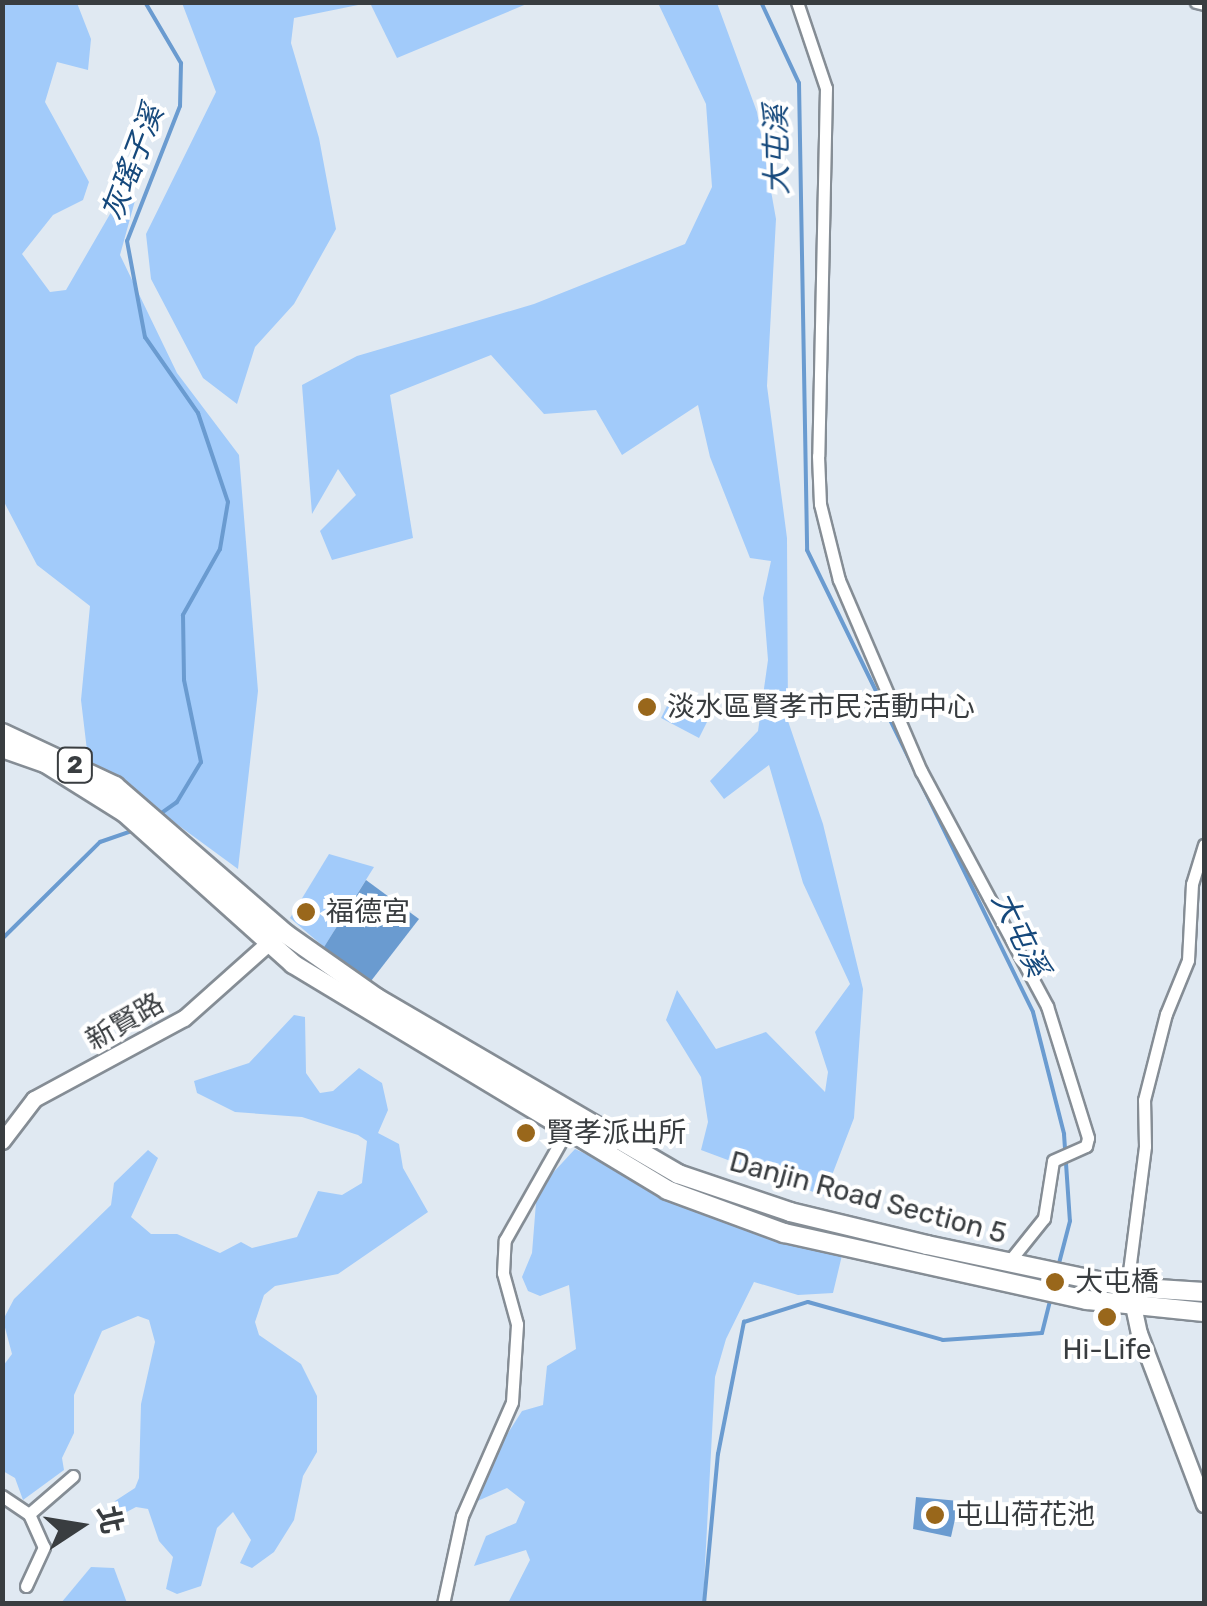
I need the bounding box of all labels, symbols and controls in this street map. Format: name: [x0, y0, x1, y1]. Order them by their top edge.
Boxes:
water label: 灰瑤子溪: [95, 101, 171, 225]
water label: 大屯溪: [758, 105, 796, 195]
place label: 淡水區賢孝市民活動中心: [667, 690, 975, 724]
marker: 淡水區賢孝市民活動中心: [636, 696, 658, 718]
road number: 2: [55, 745, 95, 785]
water label: 大屯溪: [984, 886, 1056, 982]
place label: 福德宮: [326, 895, 410, 929]
marker: 福德宮: [295, 901, 317, 923]
street label: 新賢路: [80, 986, 170, 1058]
place label: 賢孝派出所: [546, 1116, 686, 1150]
marker: 賢孝派出所: [515, 1122, 537, 1144]
street label: Danjin Road Section 5: [726, 1145, 1010, 1251]
place label: 大屯橋: [1075, 1265, 1159, 1299]
marker: 大屯橋: [1044, 1271, 1066, 1293]
marker: Hi-Life: [1096, 1306, 1118, 1328]
place label: Hi-Life: [1063, 1333, 1151, 1367]
north arrow: [30, 1476, 130, 1576]
place label: 屯山荷花池: [955, 1498, 1095, 1532]
text: 北: [91, 1503, 129, 1537]
marker: 屯山荷花池: [924, 1504, 946, 1526]

